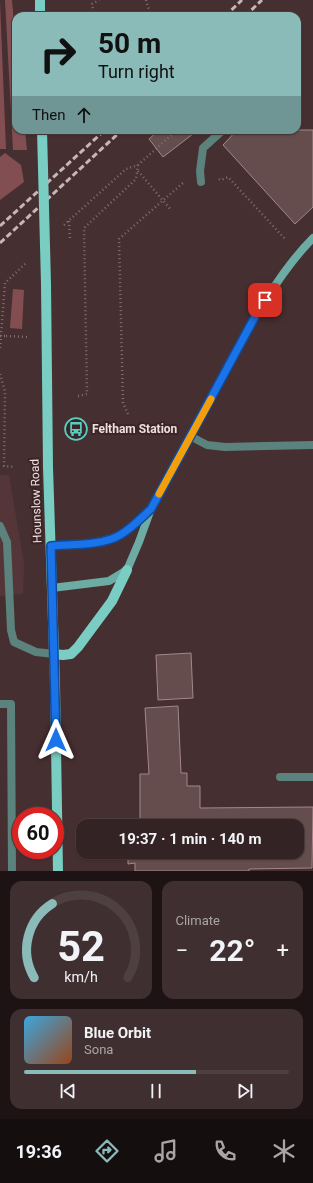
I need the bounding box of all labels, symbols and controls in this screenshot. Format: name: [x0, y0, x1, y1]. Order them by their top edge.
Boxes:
text: 50 m: [98, 27, 161, 60]
icon: right: [32, 28, 84, 80]
text: Turn right: [98, 61, 175, 82]
icon: ahead: [73, 104, 95, 126]
text: Then: [32, 106, 65, 124]
pin: [248, 283, 282, 317]
icon: arrive: [254, 289, 276, 311]
bus stop icon: Feltham Station: [63, 416, 89, 442]
place label: Feltham Station: [92, 422, 178, 436]
street label: Hounslow Road: [28, 459, 44, 543]
position arrow: [35, 719, 77, 761]
speed limit sign: 60: [12, 807, 64, 859]
text: 19:37 · 1 min · 140 m: [119, 830, 261, 848]
text: Climate: [176, 913, 220, 928]
text: 52: [57, 922, 105, 971]
text: 22°: [209, 933, 255, 968]
text: −: [176, 938, 188, 963]
text: +: [277, 938, 289, 963]
text: km/h: [64, 969, 98, 985]
text: Blue Orbit: [84, 1024, 151, 1042]
text: Sona: [84, 1042, 113, 1057]
icon: previous: [57, 1080, 79, 1102]
icon: pause: [145, 1080, 167, 1102]
icon: next: [234, 1080, 256, 1102]
icon: directions: [93, 1137, 121, 1165]
icon: music: [152, 1137, 180, 1165]
icon: phone: [211, 1137, 239, 1165]
icon: climate: [270, 1137, 298, 1165]
text: 19:36: [15, 1141, 62, 1162]

